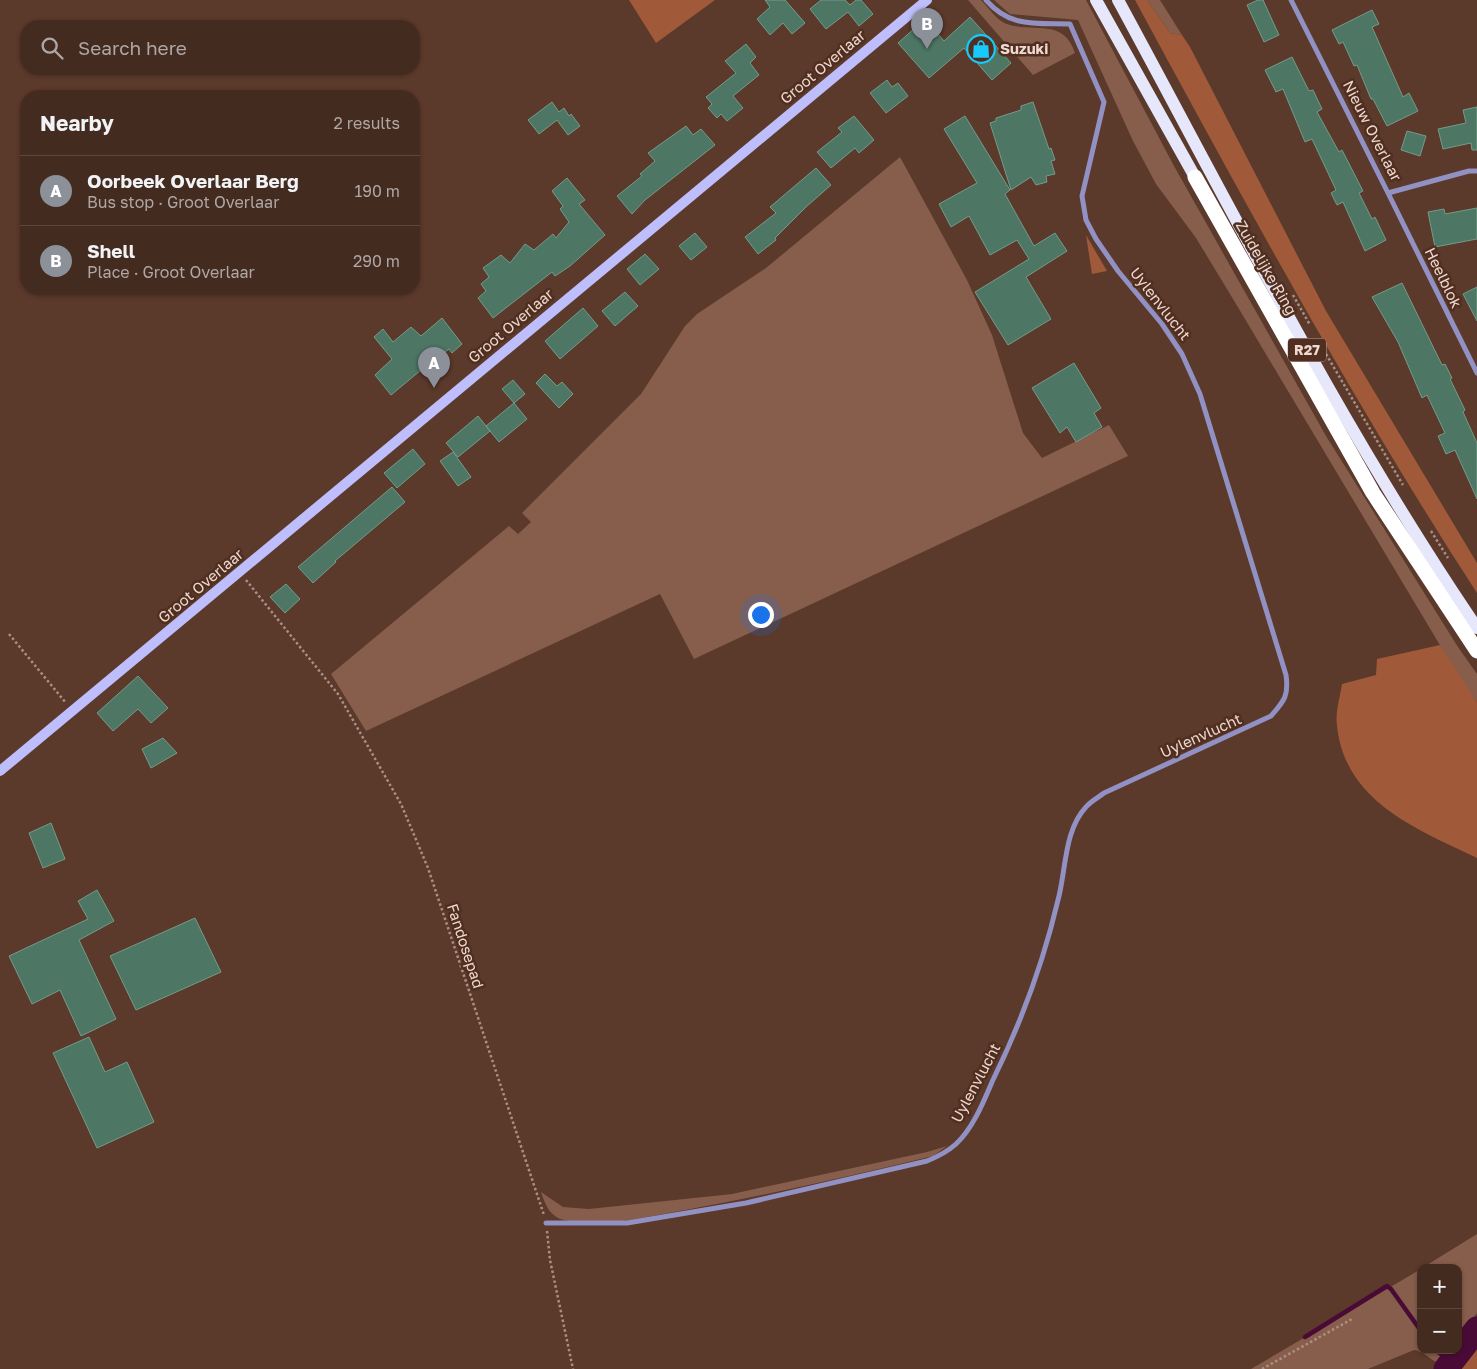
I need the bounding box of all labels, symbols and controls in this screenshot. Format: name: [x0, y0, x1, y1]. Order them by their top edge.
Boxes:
pin: B: [911, 8, 943, 49]
search box: [20, 20, 420, 75]
street label: Groot Overlaar: [776, 25, 869, 107]
icon: search: [38, 34, 66, 62]
shop icon: Suzuki: [966, 34, 996, 64]
text: Search here: [78, 36, 187, 59]
place label: Suzuki: [1000, 39, 1048, 57]
street label: Nieuw Overlaar: [1340, 77, 1406, 184]
text: Nearby: [40, 110, 114, 136]
text: 2 results: [334, 113, 400, 133]
text: Oorbeek Overlaar Berg: [87, 169, 299, 192]
text: A: [50, 181, 62, 201]
text: 190 m: [354, 181, 400, 201]
text: Bus stop · Groot Overlaar: [87, 192, 279, 212]
street label: Zuidelijke Ring: [1233, 217, 1301, 318]
text: Shell: [87, 239, 135, 262]
street label: Heelblok: [1422, 244, 1466, 311]
text: B: [50, 251, 62, 271]
text: 290 m: [353, 251, 400, 271]
text: Place · Groot Overlaar: [87, 262, 255, 282]
street label: Uylenvlucht: [1127, 264, 1195, 343]
street label: Groot Overlaar: [464, 284, 557, 366]
road number: R27: [1288, 338, 1326, 362]
pin: A: [418, 347, 450, 388]
street label: Groot Overlaar: [154, 544, 247, 626]
your location: [748, 602, 774, 628]
street label: Uylenvlucht: [1157, 709, 1244, 761]
street label: Fandosepad: [444, 901, 488, 990]
street label: Uylenvlucht: [947, 1040, 1004, 1125]
map controls: [1417, 1264, 1462, 1354]
button: +: [1417, 1264, 1462, 1309]
button: −: [1417, 1309, 1462, 1354]

